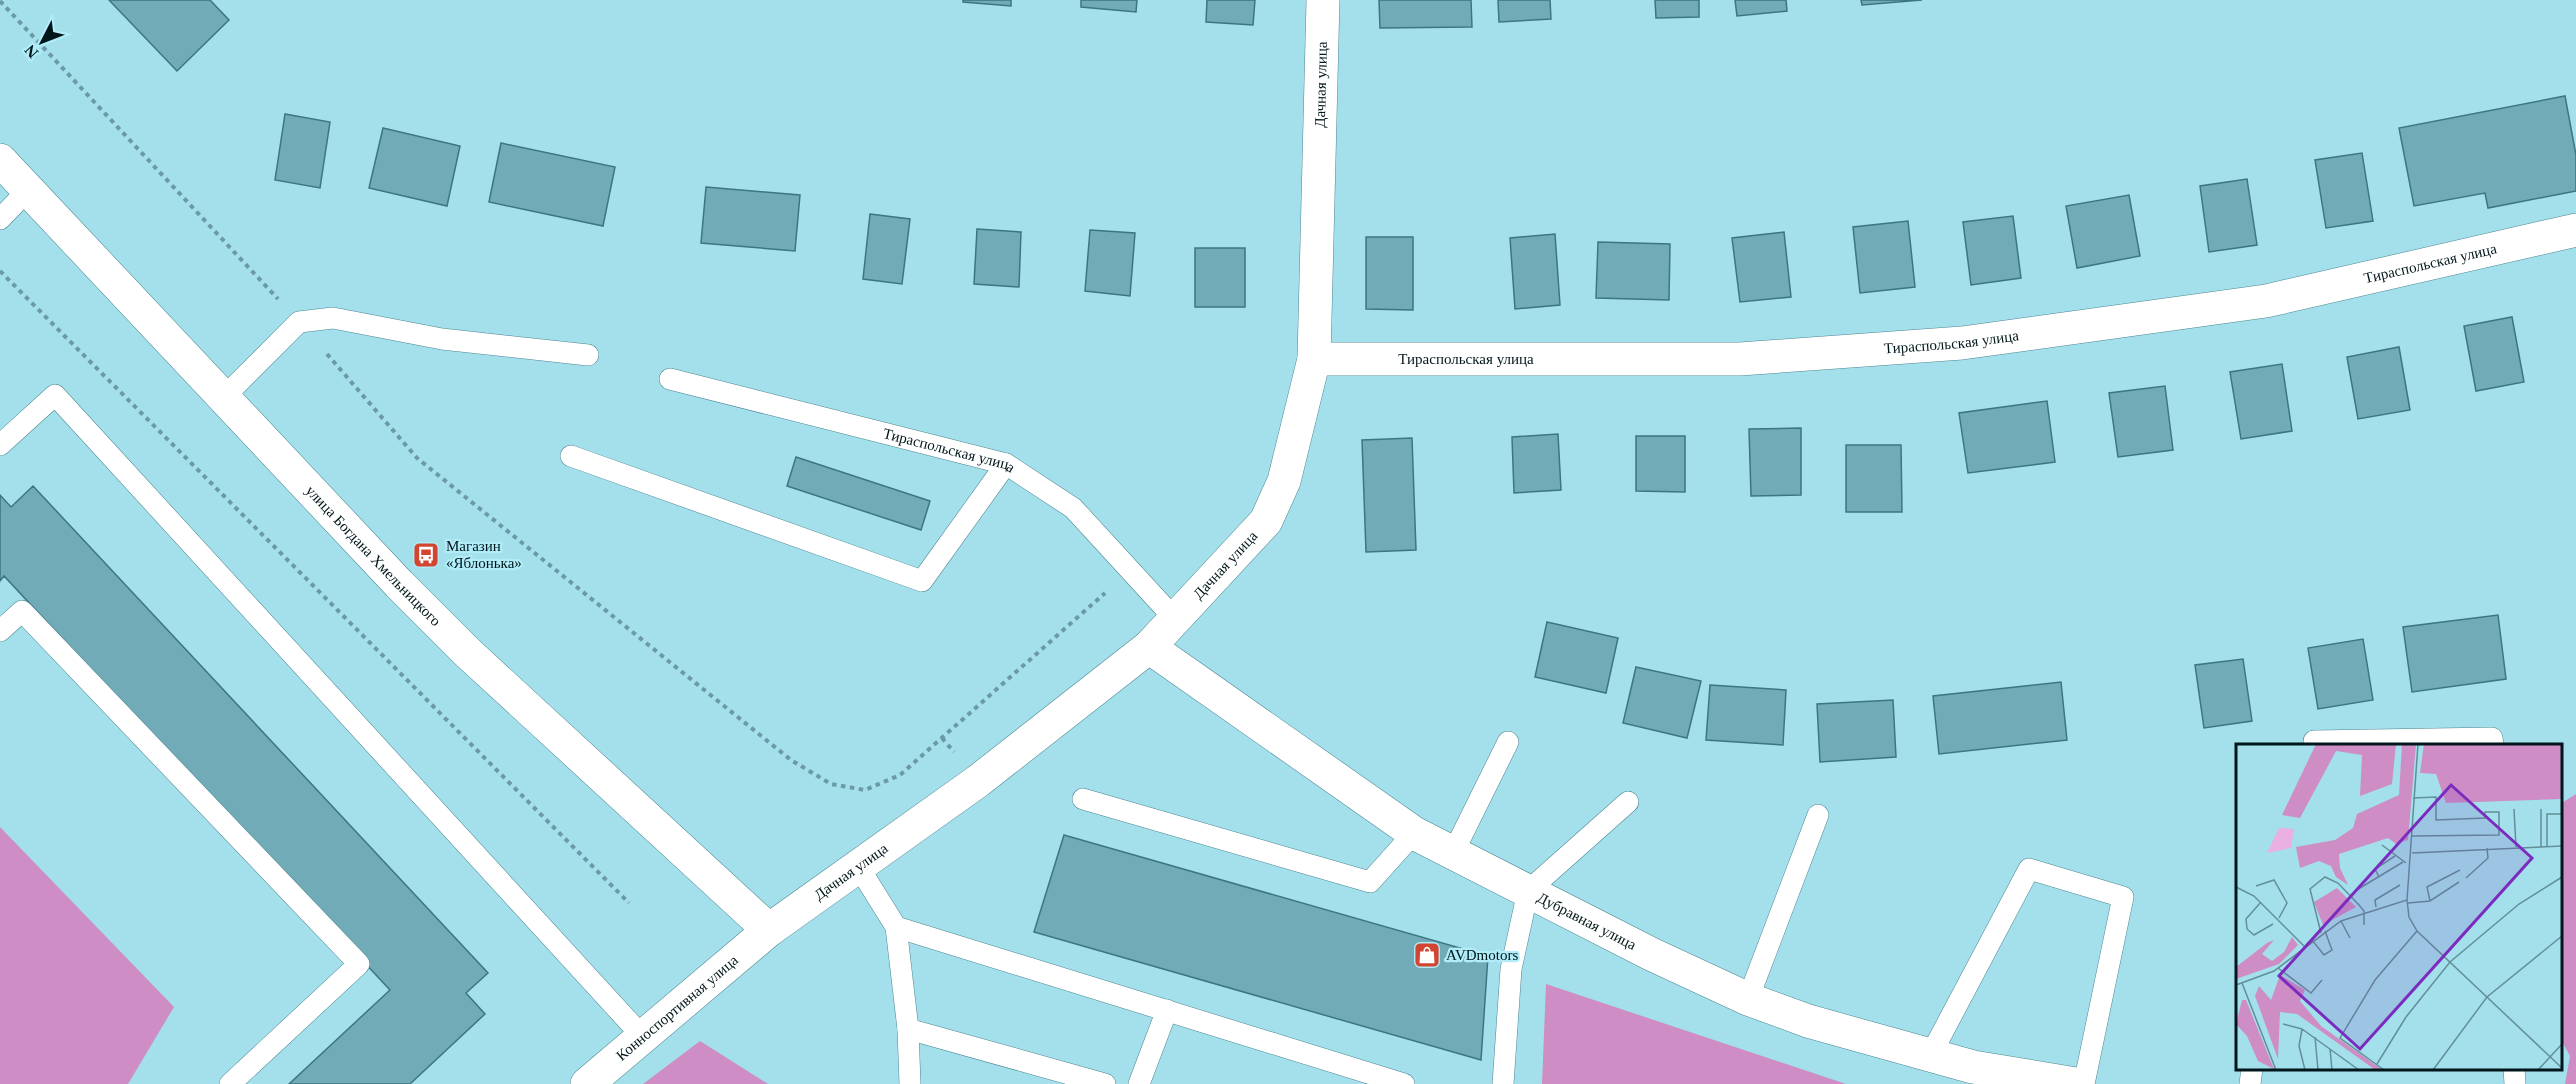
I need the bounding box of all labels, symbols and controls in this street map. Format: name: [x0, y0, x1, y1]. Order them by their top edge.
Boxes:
north arrow: [12, 12, 72, 72]
text: N: [21, 41, 41, 62]
street label: Дачная улица: [1312, 41, 1330, 128]
street label: Тираспольская улица: [2362, 240, 2498, 286]
street label: Тираспольская улица: [1883, 327, 2020, 357]
street label: Тираспольская улица: [1398, 351, 1534, 367]
street label: Тираспольская улица: [882, 425, 1018, 476]
street label: улица Богдана Хмельницкого: [303, 482, 444, 629]
street label: Дачная улица: [1190, 528, 1261, 602]
place label: Магазин «Яблонька»: [446, 538, 522, 571]
bus stop icon: Магазин «Яблонька»: [411, 540, 441, 570]
inset map: [2236, 744, 2561, 1069]
street label: Дачная улица: [811, 840, 891, 903]
street label: Дубравная улица: [1535, 889, 1639, 953]
shop icon: AVDmotors: [1412, 940, 1442, 970]
place label: AVDmotors: [1446, 947, 1518, 963]
street label: Конноспортивная улица: [613, 952, 741, 1064]

